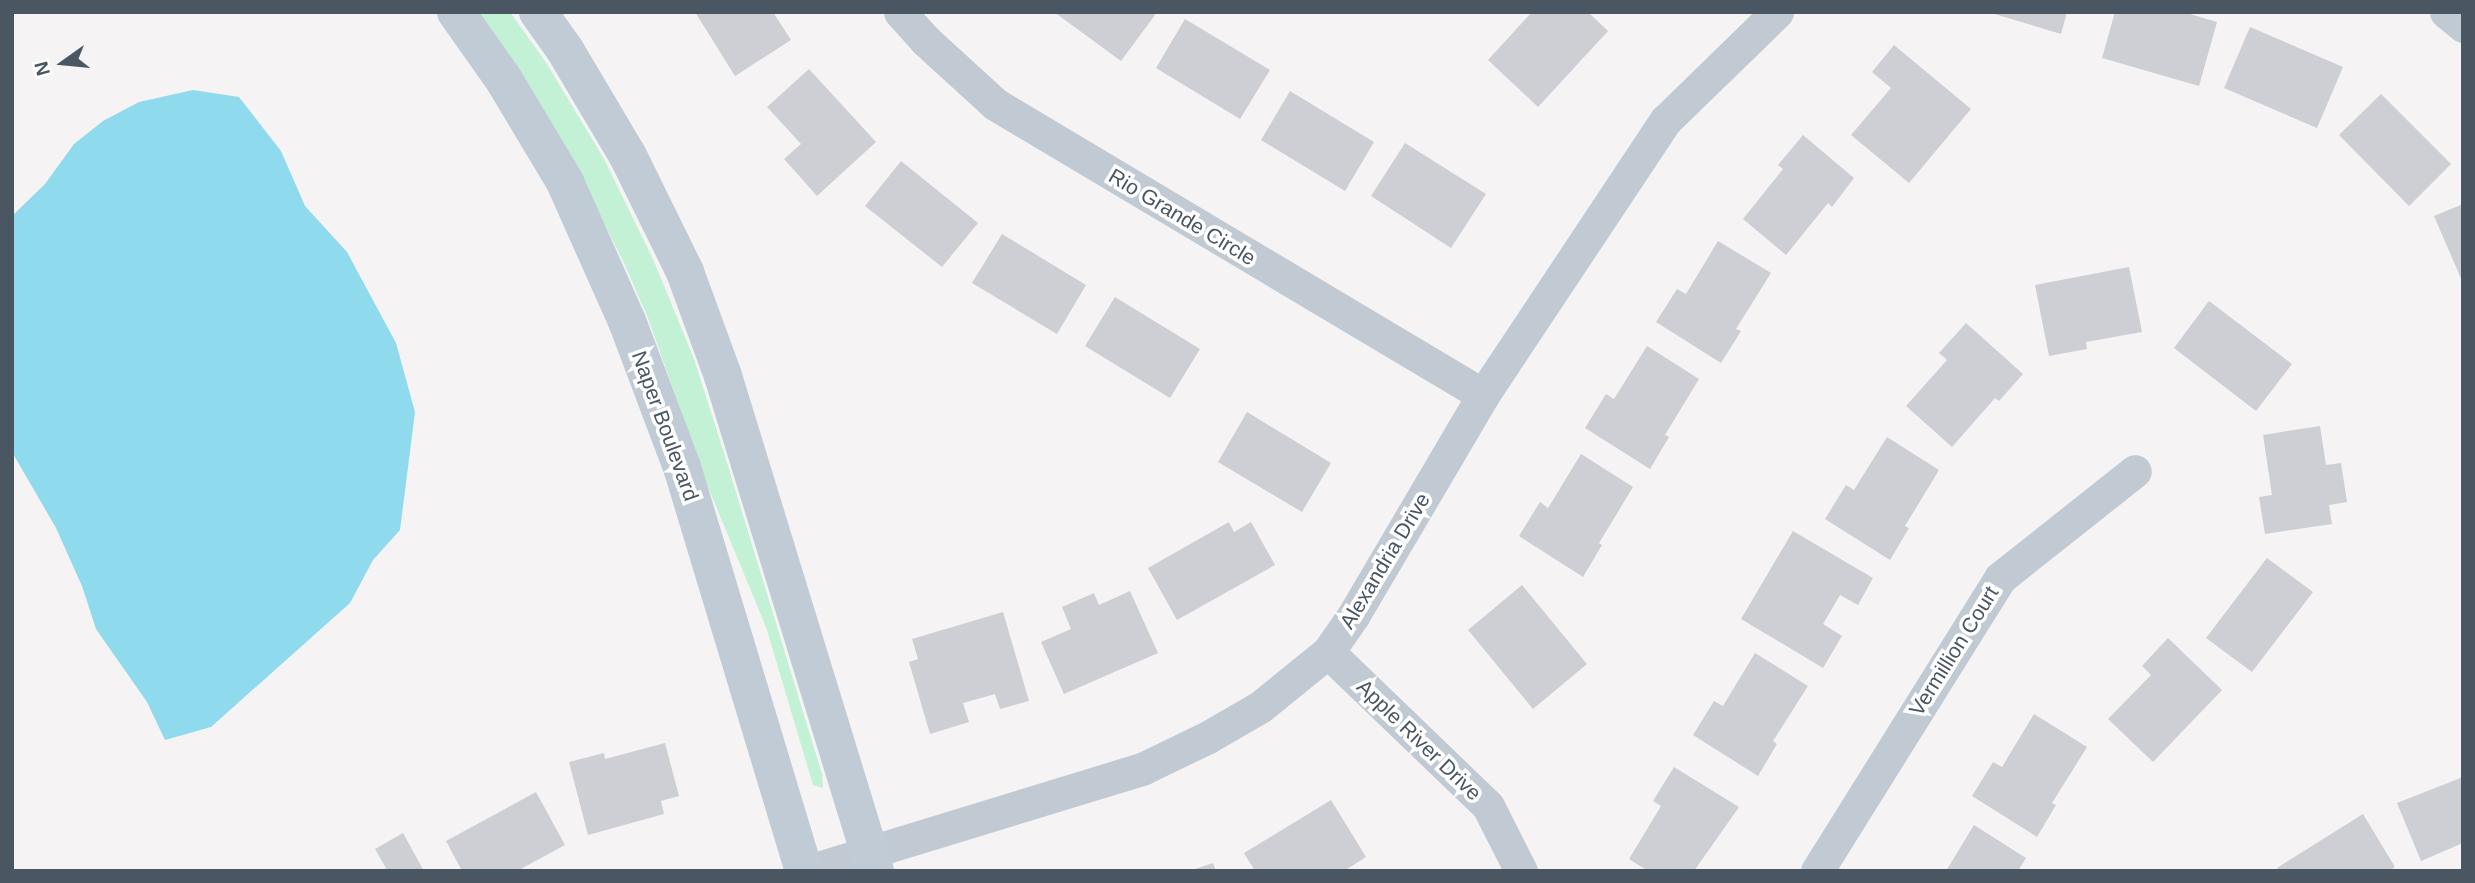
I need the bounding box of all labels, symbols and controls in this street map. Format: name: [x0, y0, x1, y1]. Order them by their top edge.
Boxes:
north arrow: [28, 28, 98, 98]
text: N: [30, 59, 54, 78]
street label: Rio Grande Circle: [1104, 163, 1260, 271]
street label: Naper Boulevard: [626, 348, 704, 504]
street label: Alexandria Drive: [1335, 488, 1435, 634]
street label: Vermillion Court: [1904, 581, 2004, 721]
street label: Apple River Drive: [1351, 674, 1487, 806]

